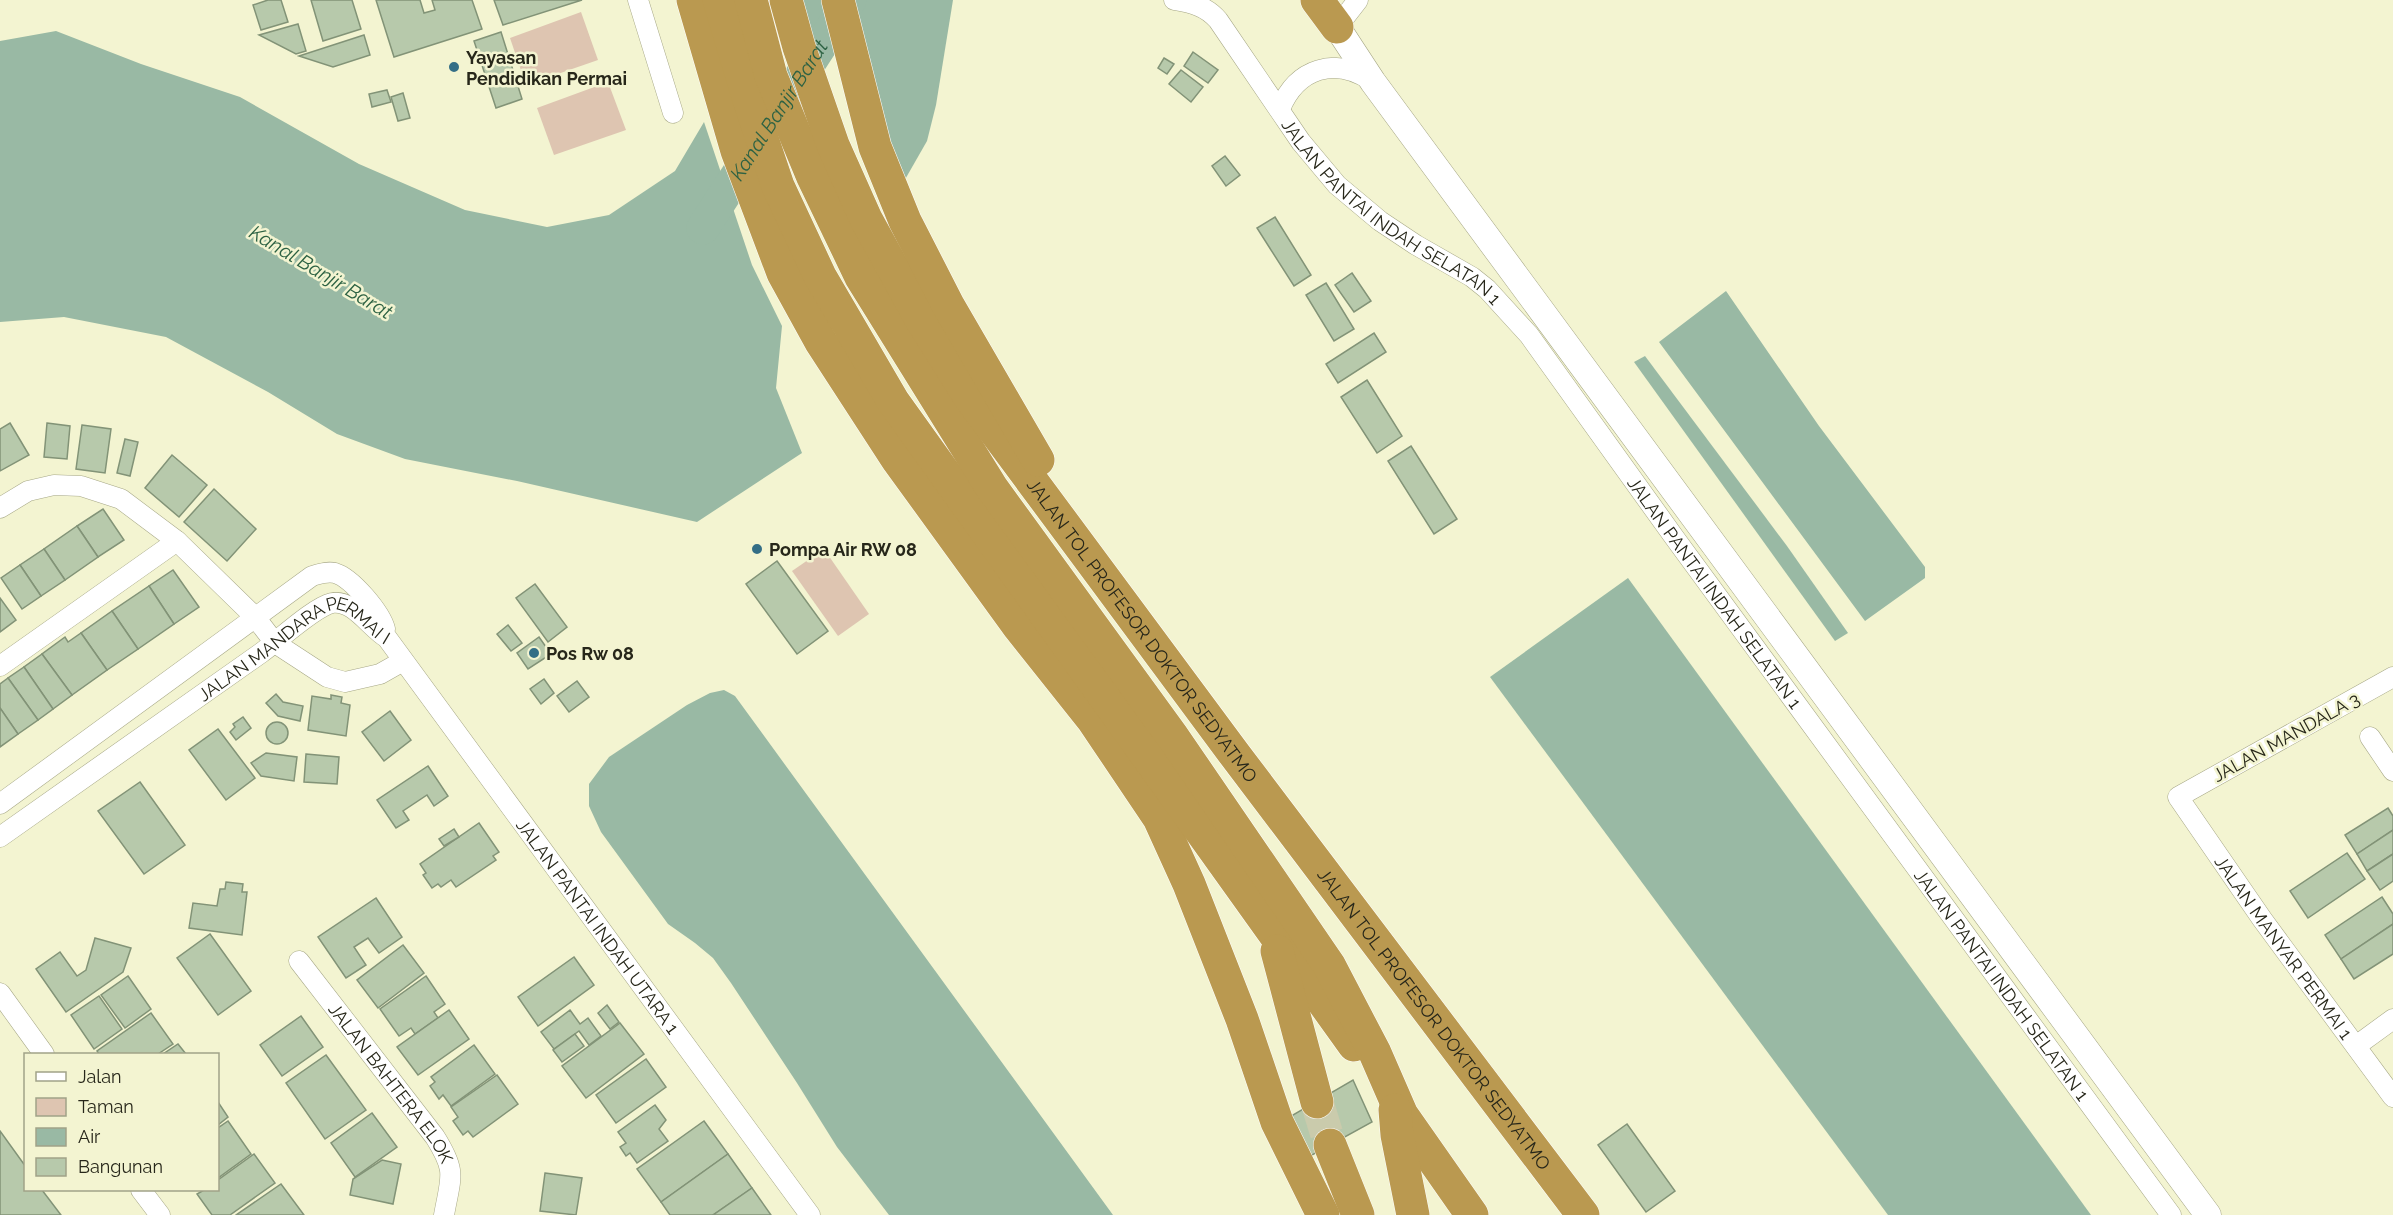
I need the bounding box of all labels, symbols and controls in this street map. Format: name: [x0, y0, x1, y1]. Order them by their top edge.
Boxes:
water label: Kanal Banjir Barat: [725, 35, 833, 185]
place label: Yayasan Pendidikan Permai: [466, 47, 627, 89]
marker: Yayasan Pendidikan Permai: [447, 60, 461, 74]
street label: JALAN PANTAI INDAH SELATAN 1: [1278, 115, 1506, 309]
water label: Kanal Banjir Barat: [245, 220, 397, 324]
street label: JALAN PANTAI INDAH SELATAN 1: [1624, 472, 1807, 712]
street label: JALAN TOL PROFESOR DOKTOR SEDYATMO: [1023, 474, 1262, 786]
place label: Pompa Air RW 08: [769, 539, 917, 560]
marker: Pompa Air RW 08: [750, 542, 764, 556]
street label: JALAN MANDARA PERMAI I: [194, 592, 394, 705]
place label: Pos Rw 08: [546, 643, 634, 664]
marker: Pos Rw 08: [527, 646, 541, 660]
street label: JALAN MANDALA 3: [2209, 688, 2363, 786]
street label: JALAN PANTAI INDAH UTARA 1: [513, 815, 684, 1038]
street label: JALAN MANYAR PERMAI 1: [2211, 851, 2357, 1043]
street label: JALAN TOL PROFESOR DOKTOR SEDYATMO: [1314, 864, 1555, 1174]
street label: JALAN PANTAI INDAH SELATAN 1: [1910, 865, 2094, 1104]
street label: JALAN BAHTERA ELOK: [325, 999, 458, 1167]
legend: [24, 1053, 219, 1191]
text: Jalan: [78, 1066, 122, 1087]
text: Taman: [78, 1096, 134, 1117]
text: Air: [78, 1126, 101, 1147]
text: Bangunan: [78, 1156, 163, 1177]

